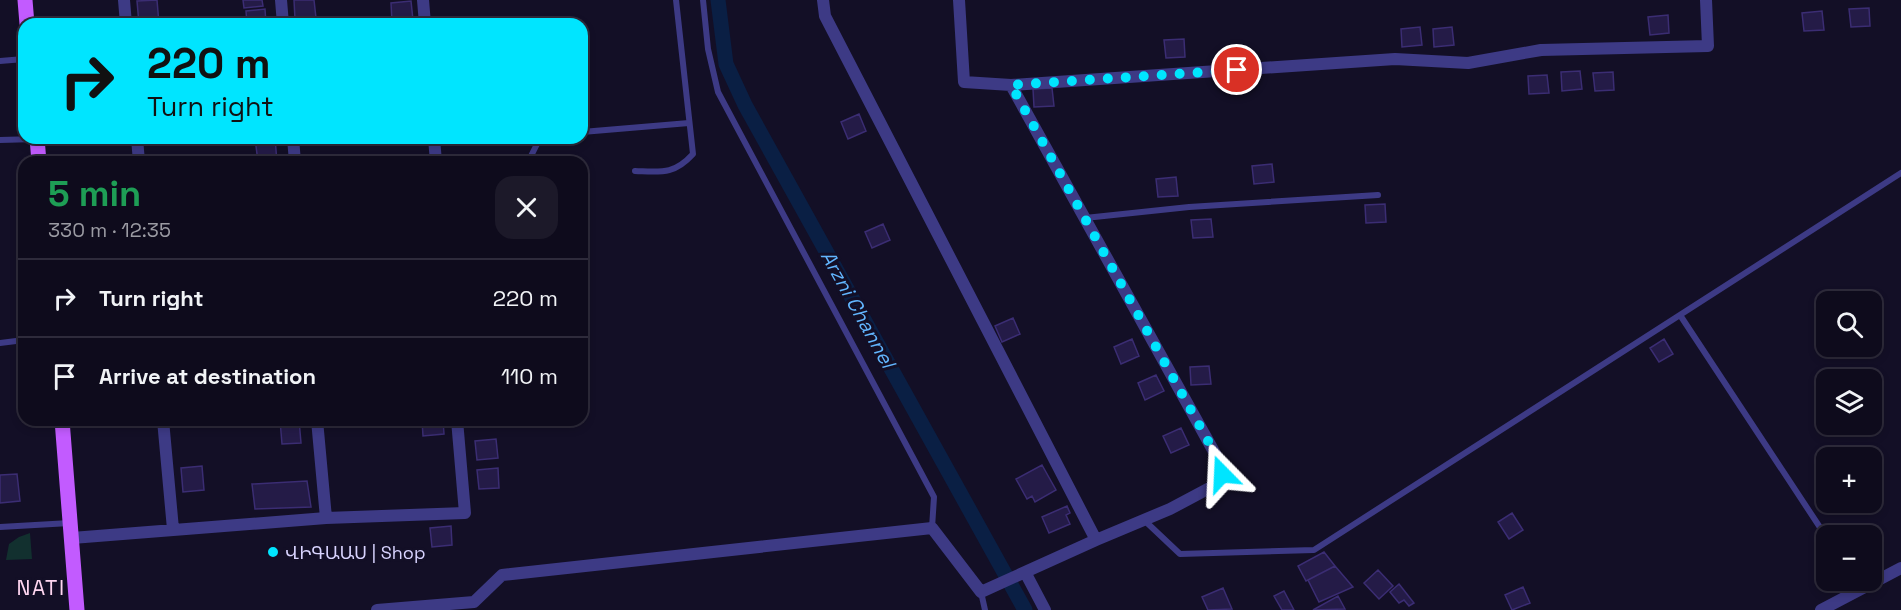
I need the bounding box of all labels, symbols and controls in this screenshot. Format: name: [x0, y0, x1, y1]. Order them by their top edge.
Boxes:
text: 220 m: [147, 37, 271, 90]
icon: right: [48, 42, 126, 120]
pin: [1211, 44, 1262, 95]
icon: arrive: [1220, 53, 1253, 86]
text: Turn right: [147, 89, 274, 124]
text: 5 min: [48, 171, 141, 217]
button: close: [495, 176, 558, 239]
text: 330 m · 12:35: [48, 217, 171, 243]
water label: Arzni Channel: [815, 246, 902, 374]
icon: right: [48, 282, 81, 315]
text: Turn right: [99, 284, 204, 312]
text: 220 m: [493, 284, 558, 312]
map controls: [1816, 291, 1882, 591]
button: search: [1816, 291, 1882, 357]
icon: arrive: [48, 360, 81, 393]
text: Arrive at destination: [99, 362, 316, 390]
text: 110 m: [501, 362, 558, 390]
button: layers: [1816, 369, 1882, 435]
position arrow: [1190, 442, 1254, 506]
button: +: [1816, 447, 1882, 513]
button: −: [1816, 525, 1882, 591]
place label: ՎԻԳԱԱՍ | Shop: [285, 541, 426, 564]
marker: ՎԻԳԱԱՍ | Shop: [266, 545, 280, 559]
district label: NATI: [16, 574, 66, 601]

